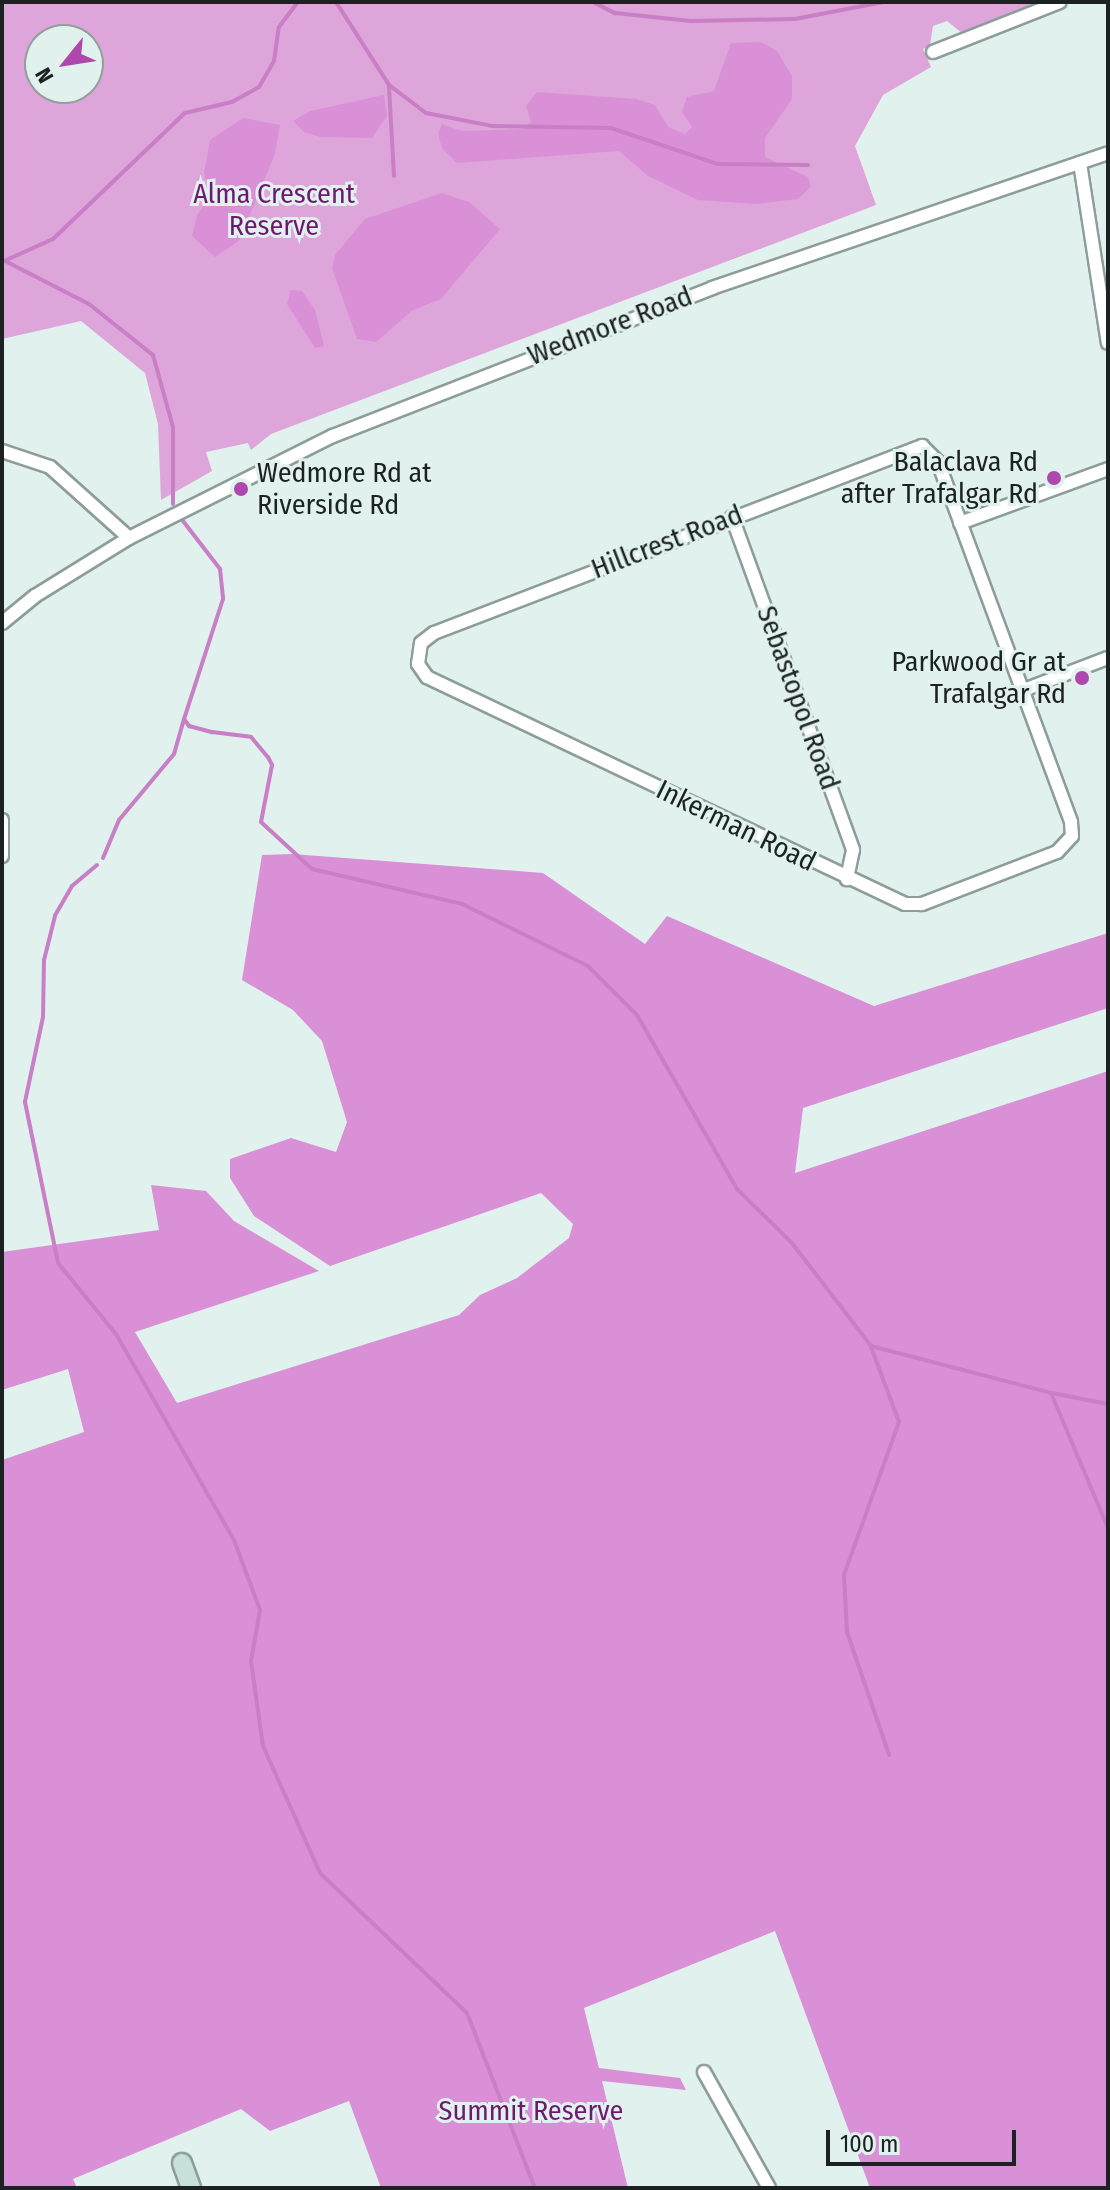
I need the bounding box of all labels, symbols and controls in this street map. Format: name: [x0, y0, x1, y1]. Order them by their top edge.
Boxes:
north arrow: [24, 24, 104, 104]
text: N: [30, 63, 60, 88]
park label: Alma Crescent Reserve: [193, 177, 355, 243]
street label: Wedmore Road: [523, 279, 697, 373]
place label: Balaclava Rd after Trafalgar Rd: [841, 445, 1038, 511]
place label: Wedmore Rd at Riverside Rd: [257, 456, 431, 522]
marker: Balaclava Rd after Trafalgar Rd: [1045, 469, 1063, 487]
marker: Wedmore Rd at Riverside Rd: [232, 480, 250, 498]
street label: Hillcrest Road: [587, 498, 747, 586]
street label: Sebastopol Road: [749, 602, 847, 794]
place label: Parkwood Gr at Trafalgar Rd: [892, 645, 1066, 711]
marker: Parkwood Gr at Trafalgar Rd: [1073, 669, 1091, 687]
street label: Inkerman Road: [651, 773, 821, 879]
park label: Summit Reserve: [439, 2094, 623, 2128]
scale bar: [830, 2114, 1020, 2164]
text: 100 m: [840, 2130, 898, 2158]

